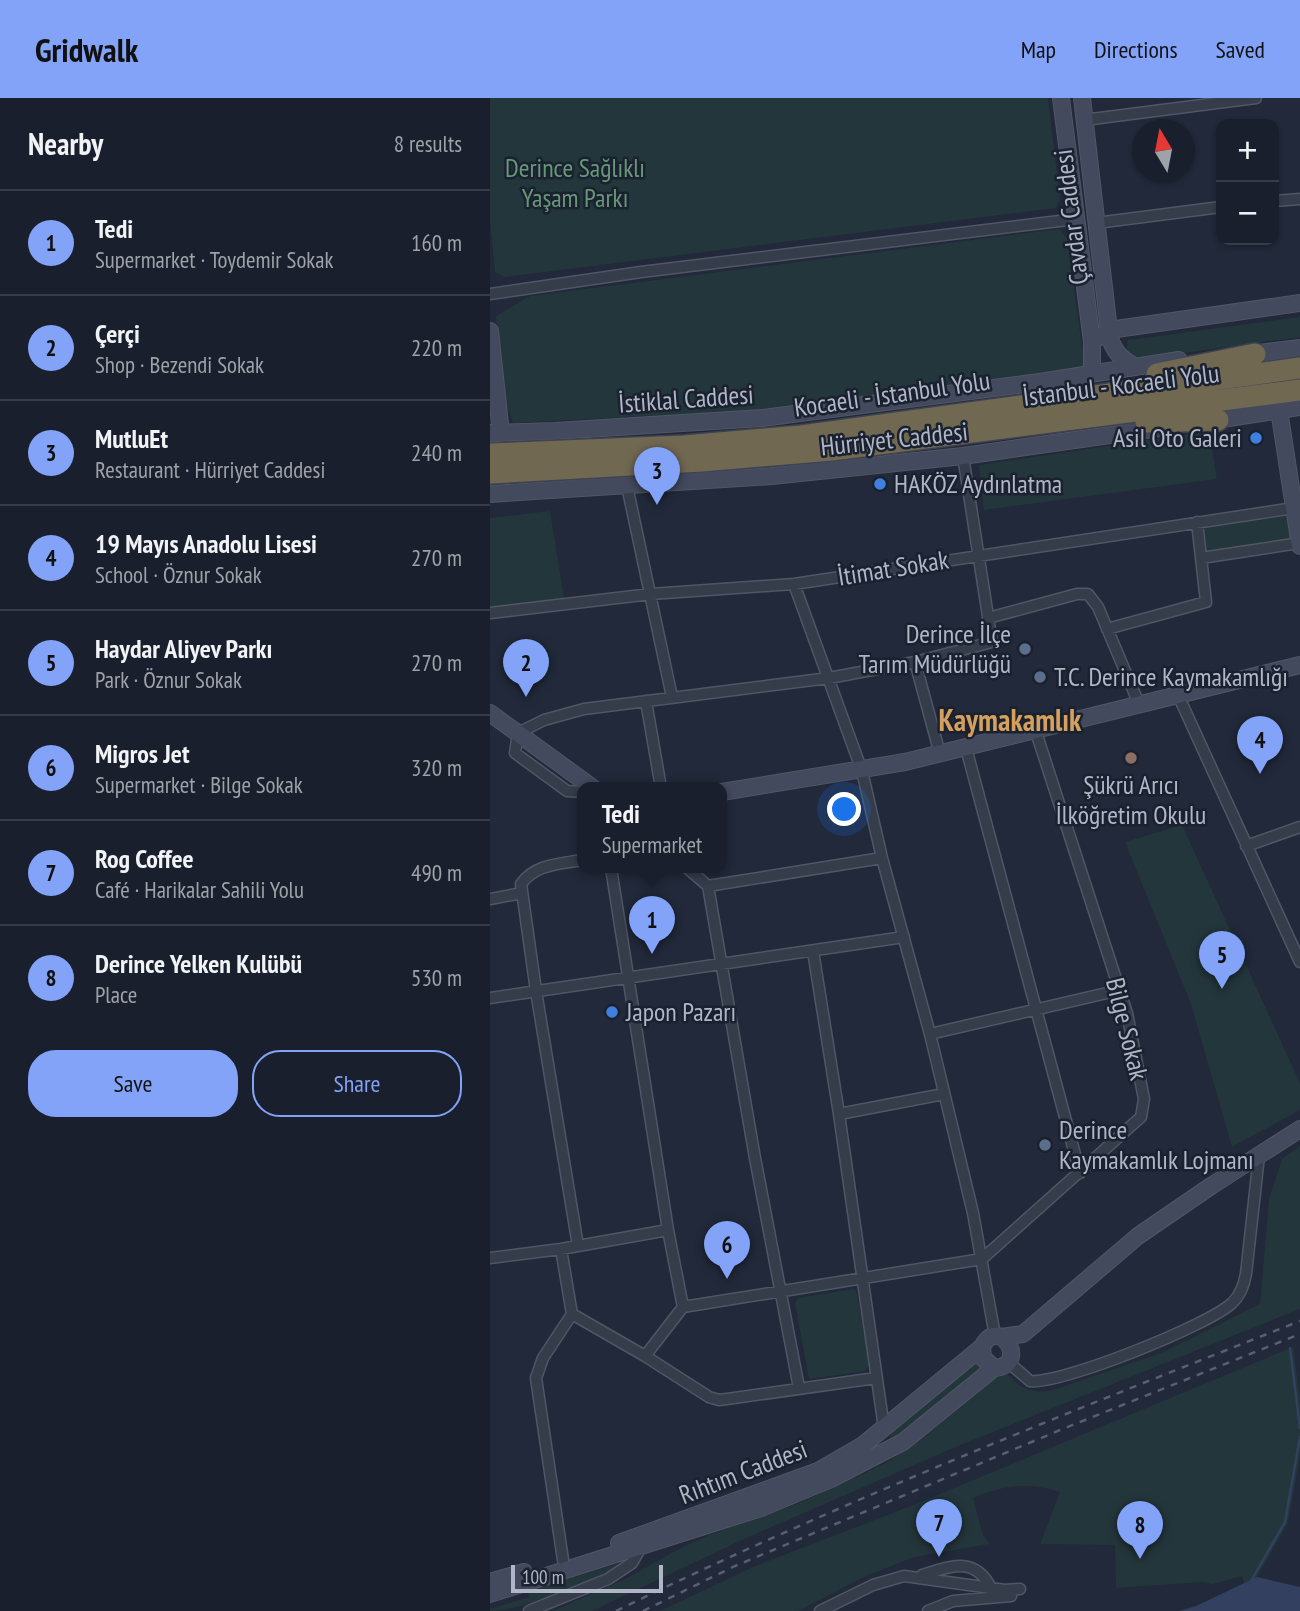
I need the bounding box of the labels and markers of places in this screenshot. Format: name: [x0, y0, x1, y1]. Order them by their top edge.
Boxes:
place label: Asil Oto Galeri: [1113, 421, 1242, 454]
marker: Asil Oto Galeri: [1248, 430, 1264, 446]
pin: 3: [634, 447, 680, 505]
place label: HAKÖZ Aydınlatma: [894, 467, 1062, 500]
marker: HAKÖZ Aydınlatma: [872, 476, 888, 492]
place label: Derince İlçe Tarım Müdürlüğü: [859, 617, 1011, 680]
pin: 2: [503, 639, 549, 697]
marker: Derince İlçe Tarım Müdürlüğü: [1017, 641, 1033, 657]
place label: T.C. Derince Kaymakamlığı: [1054, 660, 1288, 693]
marker: T.C. Derince Kaymakamlığı: [1032, 669, 1048, 685]
pin: 4: [1237, 716, 1283, 774]
marker: Şükrü Arıcı İlköğretim Okulu: [1123, 750, 1139, 766]
place label: Şükrü Arıcı İlköğretim Okulu: [1056, 768, 1206, 831]
pin: 1: [629, 896, 675, 954]
pin: 5: [1199, 931, 1245, 989]
place label: Japon Pazarı: [625, 995, 736, 1028]
marker: Japon Pazarı: [604, 1004, 620, 1020]
place label: Derince Kaymakamlık Lojmanı: [1059, 1113, 1254, 1176]
marker: Derince Kaymakamlık Lojmanı: [1037, 1137, 1053, 1153]
pin: 6: [704, 1221, 750, 1279]
pin: 7: [916, 1499, 962, 1557]
pin: 8: [1117, 1501, 1163, 1559]

